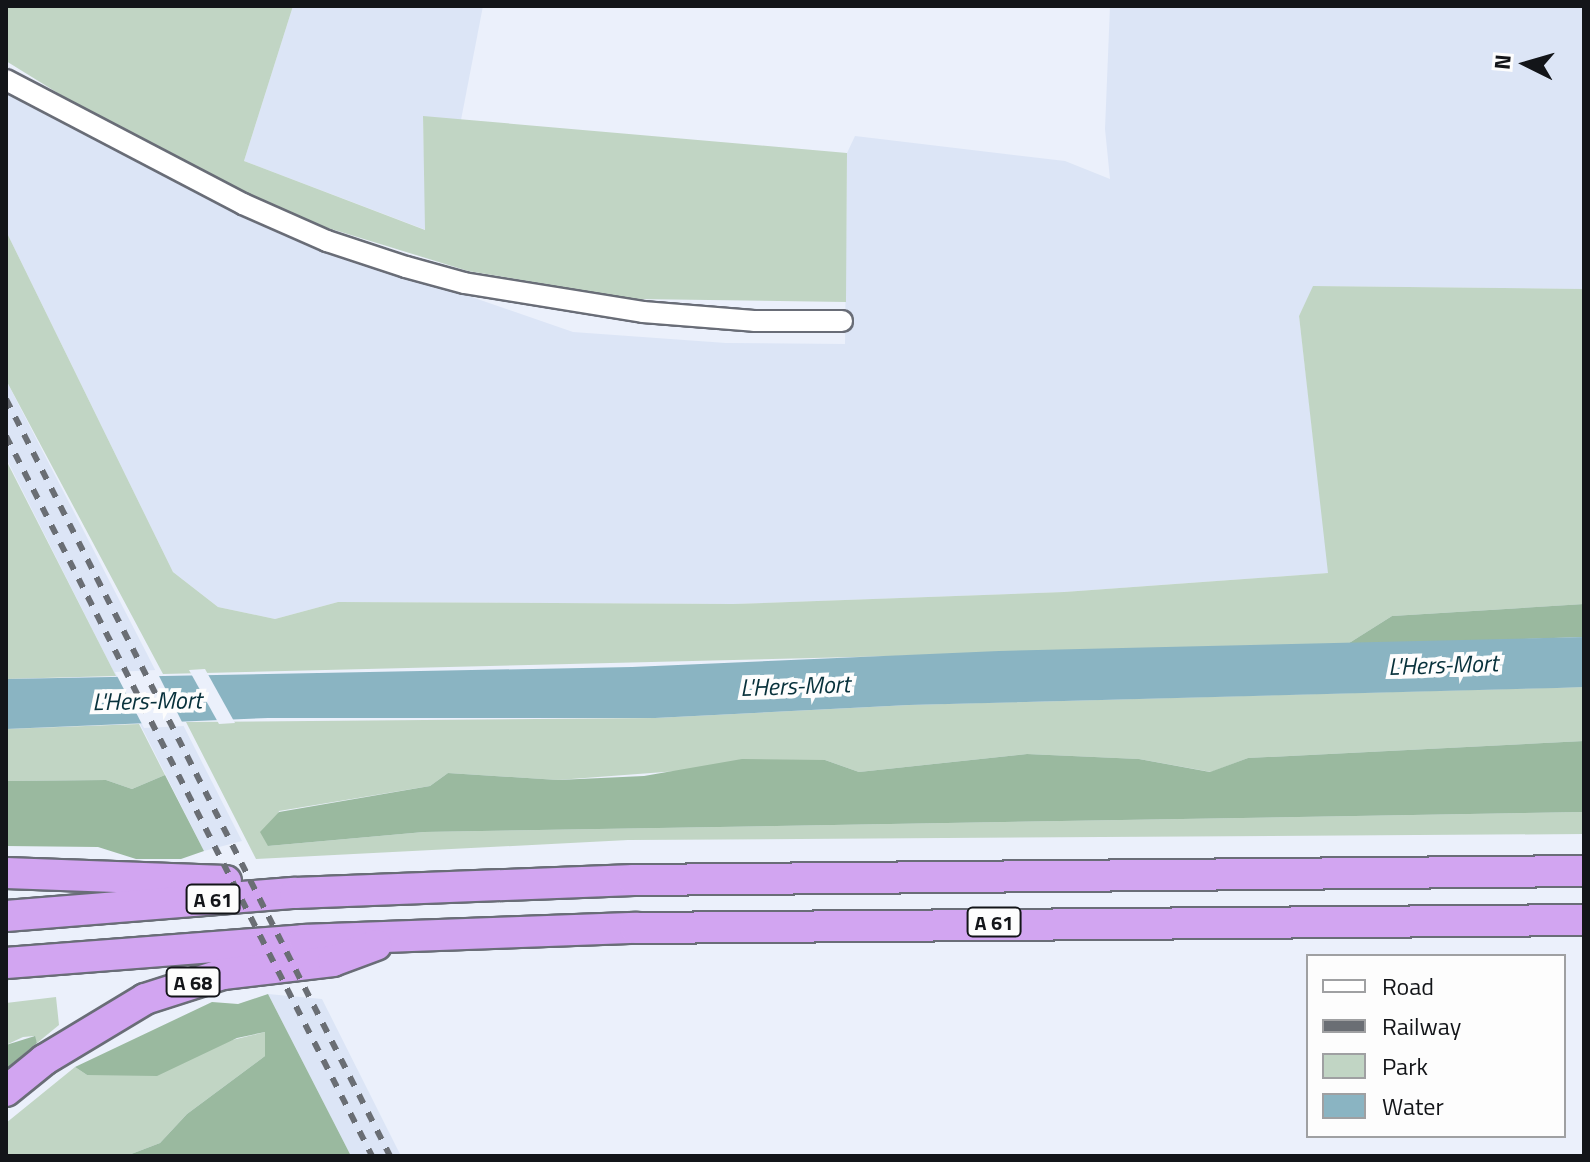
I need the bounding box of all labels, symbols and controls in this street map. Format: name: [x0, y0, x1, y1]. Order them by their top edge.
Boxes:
north arrow: [1486, 24, 1566, 104]
text: N: [1484, 53, 1520, 71]
water label: L'Hers-Mort: [1388, 649, 1498, 681]
water label: L'Hers-Mort: [740, 670, 850, 702]
water label: L'Hers-Mort: [92, 686, 202, 716]
road number: A 61: [185, 883, 241, 915]
road number: A 61: [966, 906, 1022, 938]
legend: [1306, 954, 1566, 1138]
road number: A 68: [165, 966, 221, 998]
text: Road: [1382, 968, 1434, 1004]
text: Railway: [1382, 1008, 1461, 1044]
text: Park: [1382, 1048, 1428, 1084]
text: Water: [1382, 1088, 1444, 1124]

